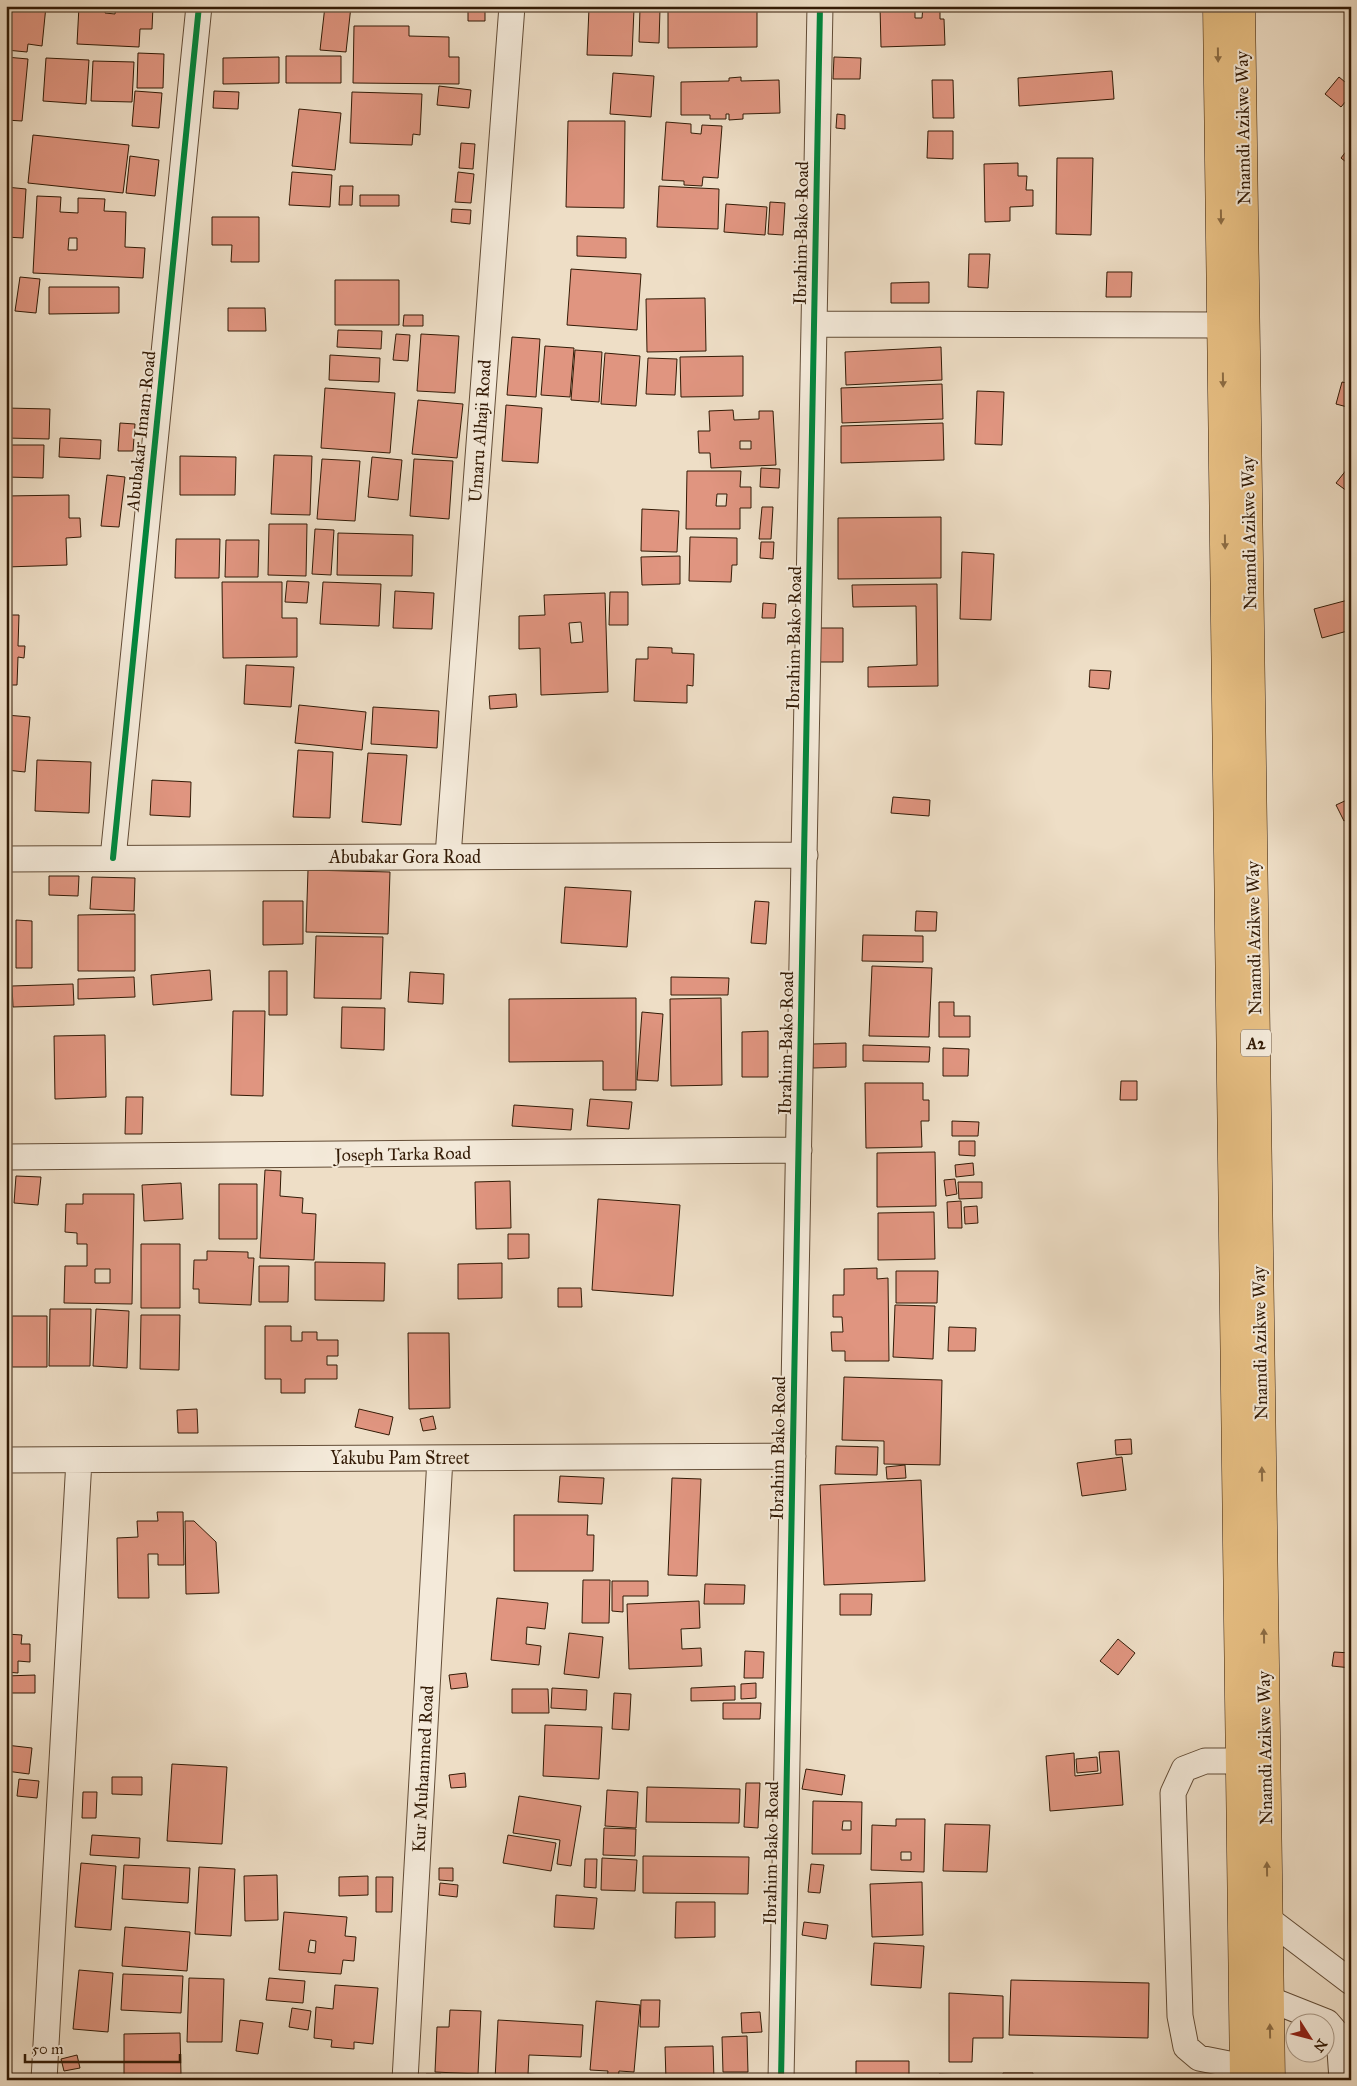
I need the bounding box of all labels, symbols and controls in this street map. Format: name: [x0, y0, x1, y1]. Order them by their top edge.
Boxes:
one-way arrow: [1214, 47, 1222, 63]
street label: Nnamdi Azikwe Way: [1231, 50, 1255, 205]
street label: Ibrahim Bako Road: [789, 161, 813, 305]
one-way arrow: [1217, 210, 1225, 226]
street label: Abubakar Imam Road: [122, 350, 160, 513]
street label: Umaru Alhaji Road: [464, 359, 496, 503]
one-way arrow: [1219, 372, 1227, 388]
street label: Nnamdi Azikwe Way: [1237, 455, 1261, 610]
one-way arrow: [1221, 535, 1229, 551]
street label: Ibrahim Bako Road: [782, 566, 806, 710]
street label: Abubakar Gora Road: [328, 846, 481, 868]
street label: Nnamdi Azikwe Way: [1242, 860, 1266, 1015]
street label: Ibrahim Bako Road: [774, 971, 798, 1115]
road number: A2: [1241, 1030, 1271, 1056]
street label: Joseph Tarka Road: [333, 1142, 471, 1167]
street label: Nnamdi Azikwe Way: [1248, 1265, 1272, 1420]
street label: Ibrahim Bako Road: [766, 1376, 790, 1520]
street label: Yakubu Pam Street: [330, 1447, 470, 1469]
one-way arrow: [1257, 1465, 1265, 1481]
one-way arrow: [1260, 1628, 1268, 1644]
street label: Nnamdi Azikwe Way: [1253, 1670, 1277, 1825]
street label: Kur Muhammed Road: [408, 1685, 438, 1853]
street label: Ibrahim Bako Road: [759, 1781, 783, 1925]
one-way arrow: [1263, 1860, 1271, 1876]
north arrow: [1284, 2014, 1334, 2064]
one-way arrow: [1266, 2023, 1274, 2039]
scale bar: [25, 2031, 180, 2063]
text: N: [1310, 2036, 1330, 2055]
text: 50 m: [32, 2040, 64, 2058]

